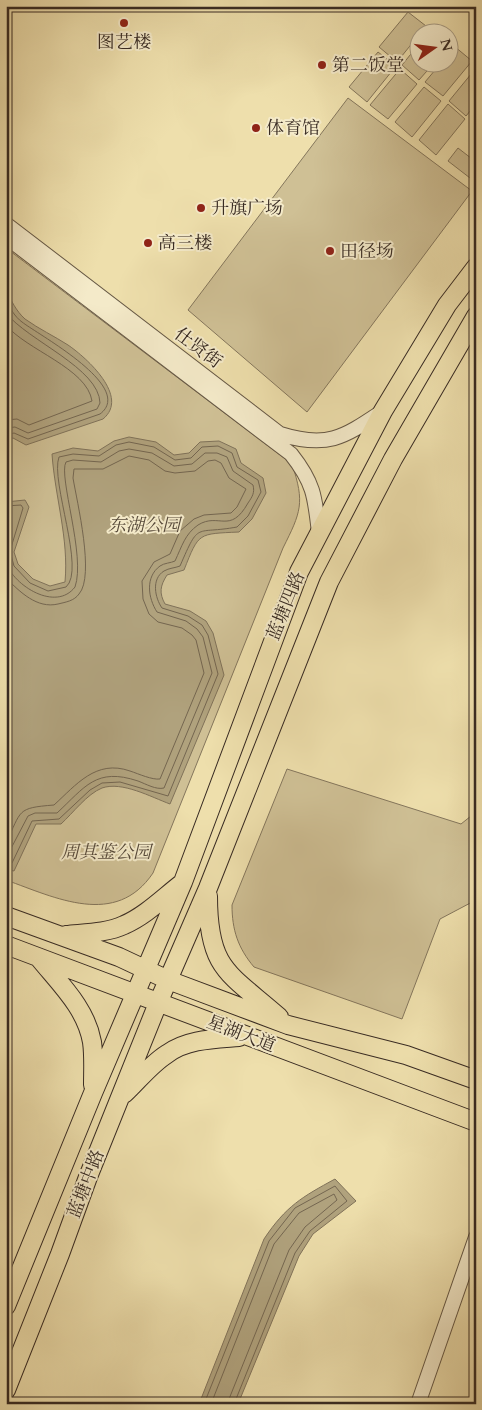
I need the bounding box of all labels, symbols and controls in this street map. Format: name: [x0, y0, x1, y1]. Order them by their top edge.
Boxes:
marker: 图艺楼: [118, 17, 130, 29]
north arrow: [410, 22, 460, 72]
place label: 图艺楼: [97, 30, 151, 55]
text: N: [435, 37, 457, 53]
place label: 第二饭堂: [332, 53, 404, 78]
marker: 第二饭堂: [316, 59, 328, 71]
place label: 体育馆: [266, 116, 320, 141]
marker: 体育馆: [250, 122, 262, 134]
place label: 升旗广场: [211, 196, 283, 221]
marker: 升旗广场: [195, 202, 207, 214]
place label: 高三楼: [158, 231, 212, 256]
marker: 高三楼: [142, 237, 154, 249]
place label: 田径场: [340, 239, 394, 264]
marker: 田径场: [324, 245, 336, 257]
street label: 仕贤街: [169, 322, 227, 374]
park label: 东湖公园: [108, 513, 183, 538]
street label: 蓝塘四路: [261, 568, 311, 644]
park label: 周其鉴公园: [61, 840, 154, 865]
street label: 星湖大道: [203, 1009, 279, 1059]
street label: 蓝塘中路: [61, 1146, 111, 1222]

